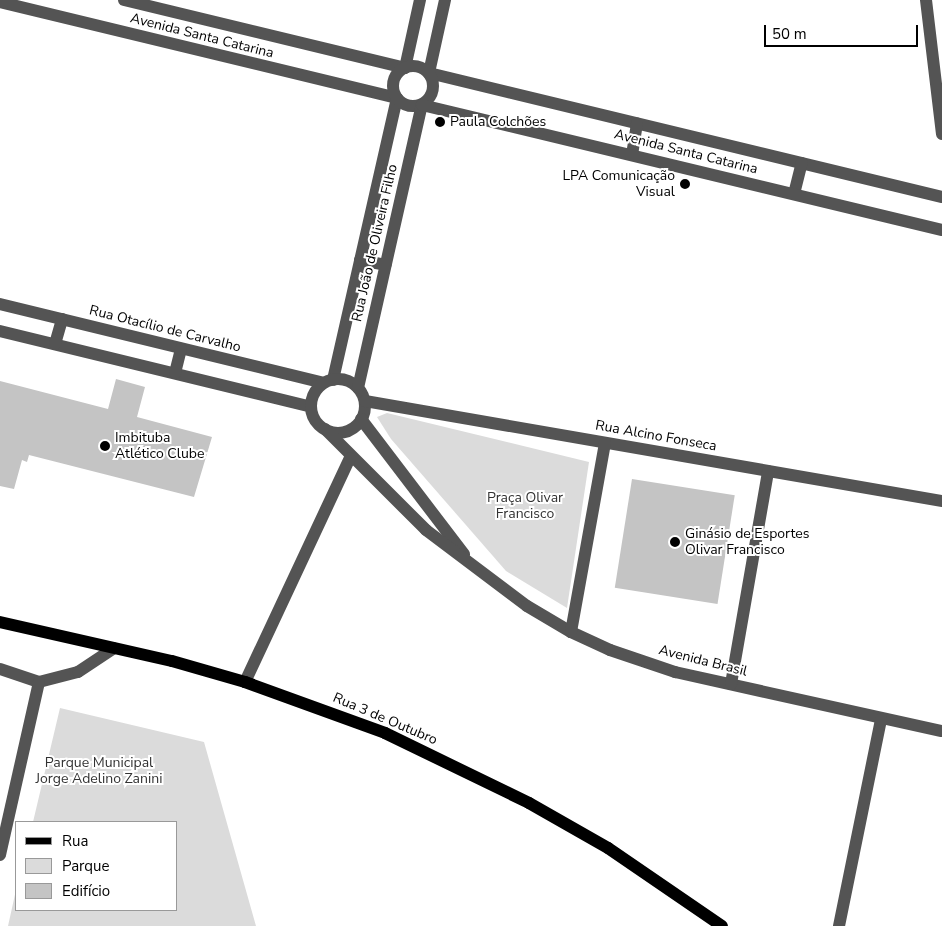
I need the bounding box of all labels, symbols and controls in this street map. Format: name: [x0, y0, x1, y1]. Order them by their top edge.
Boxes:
street label: Avenida Santa Catarina: [129, 10, 275, 62]
scale bar: [767, 15, 921, 47]
text: 50 m: [772, 24, 807, 44]
place label: Paula Colchões: [450, 114, 546, 130]
marker: Paula Colchões: [434, 116, 446, 128]
street label: Avenida Santa Catarina: [613, 126, 759, 178]
street label: Rua João de Oliveira Filho: [349, 163, 401, 323]
place label: LPA Comunicação Visual: [563, 168, 675, 200]
marker: LPA Comunicação Visual: [679, 178, 691, 190]
street label: Rua Otacílio de Carvalho: [87, 302, 243, 356]
street label: Rua Alcino Fonseca: [594, 417, 718, 455]
place label: Imbituba Atlético Clube: [115, 430, 204, 462]
marker: Imbituba Atlético Clube: [99, 440, 111, 452]
park label: Praça Olivar Francisco: [487, 490, 563, 522]
place label: Ginásio de Esportes Olivar Francisco: [685, 526, 809, 558]
marker: Ginásio de Esportes Olivar Francisco: [669, 536, 681, 548]
street label: Avenida Brasil: [657, 642, 749, 680]
street label: Rua 3 de Outubro: [330, 689, 440, 749]
park label: Parque Municipal Jorge Adelino Zanini: [36, 755, 162, 788]
legend: [15, 821, 178, 911]
text: Rua: [62, 831, 88, 851]
text: Parque: [62, 856, 110, 876]
text: Edifício: [62, 881, 110, 901]

